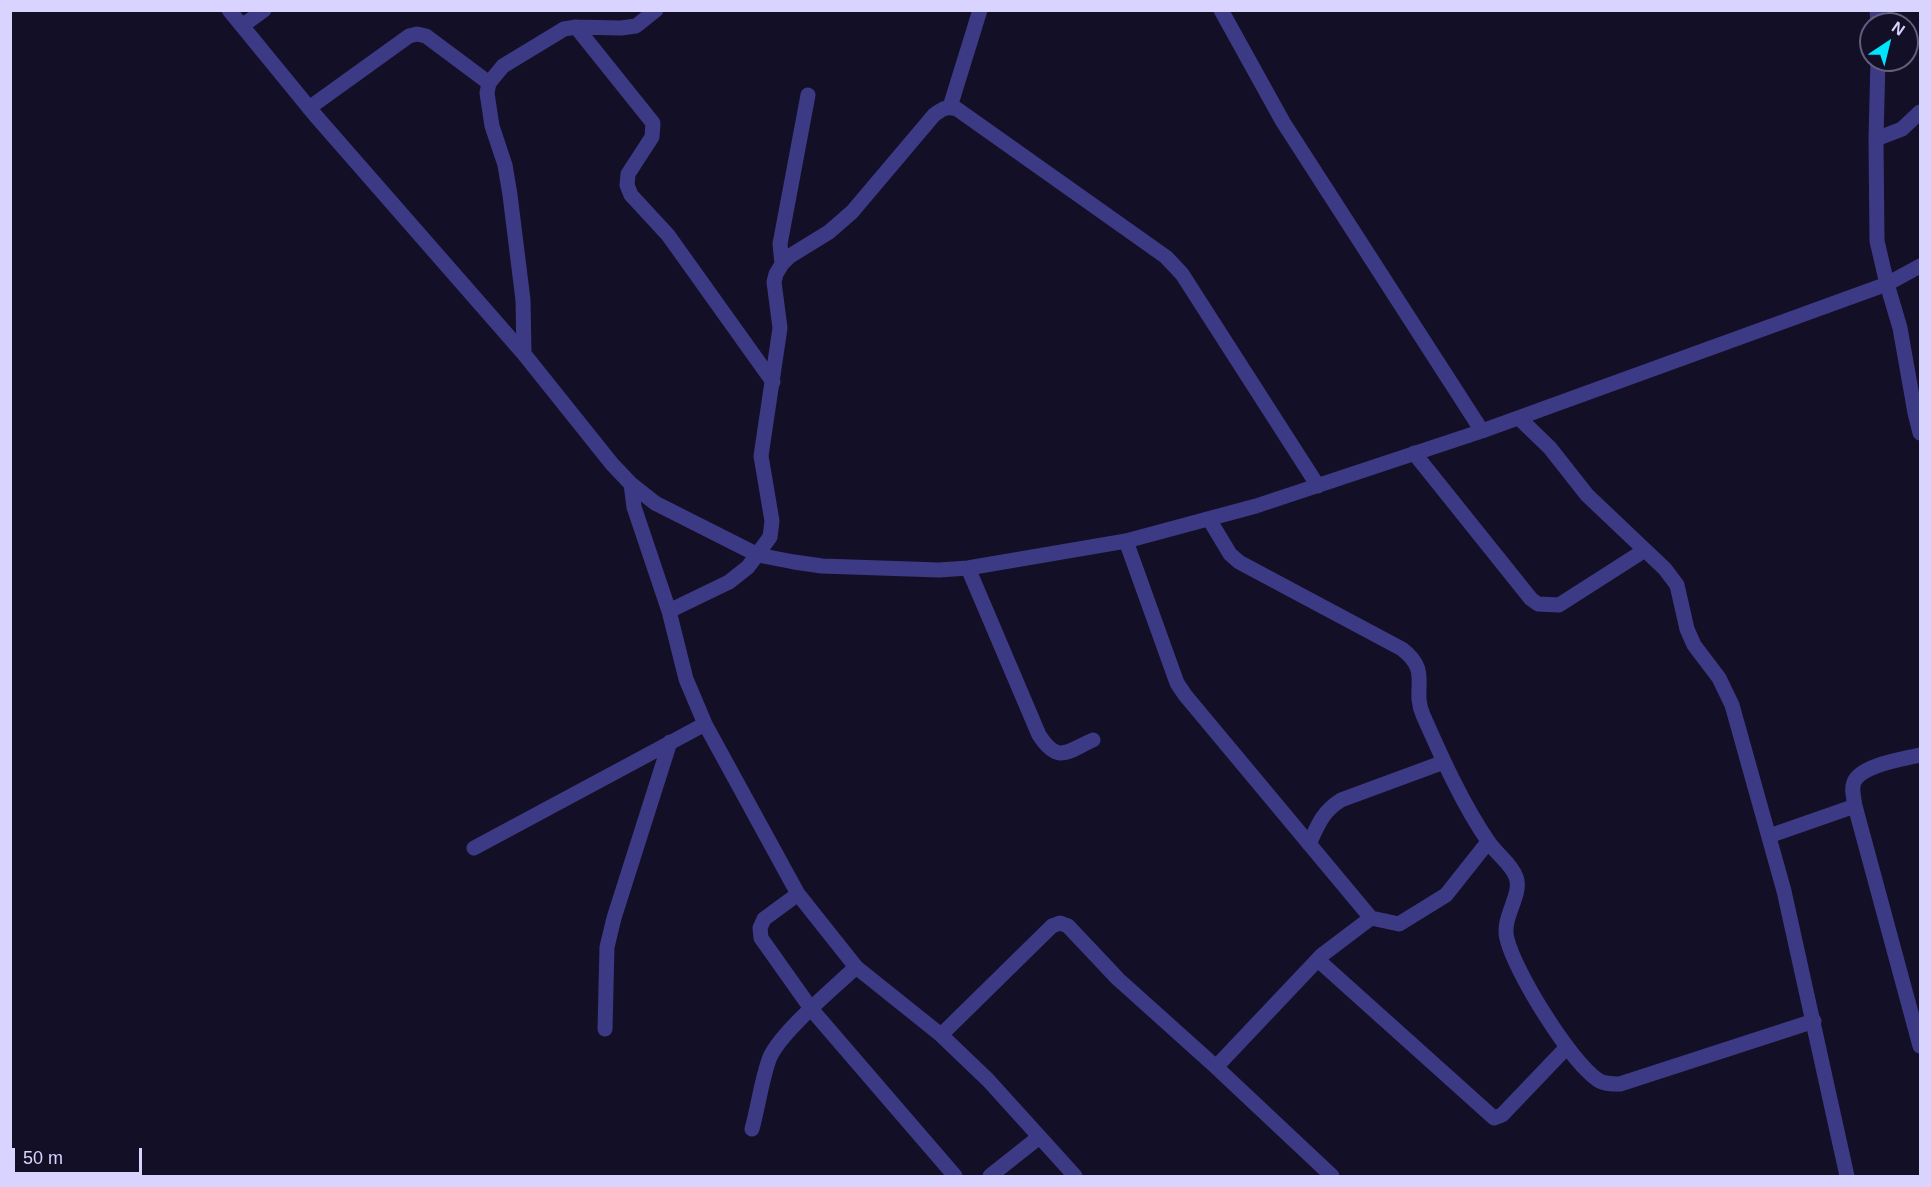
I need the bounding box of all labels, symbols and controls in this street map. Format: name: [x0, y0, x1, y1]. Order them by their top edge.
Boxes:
north arrow: [1859, 12, 1919, 72]
text: N: [1889, 18, 1908, 39]
scale bar: [15, 1136, 146, 1174]
text: 50 m: [23, 1148, 63, 1168]

